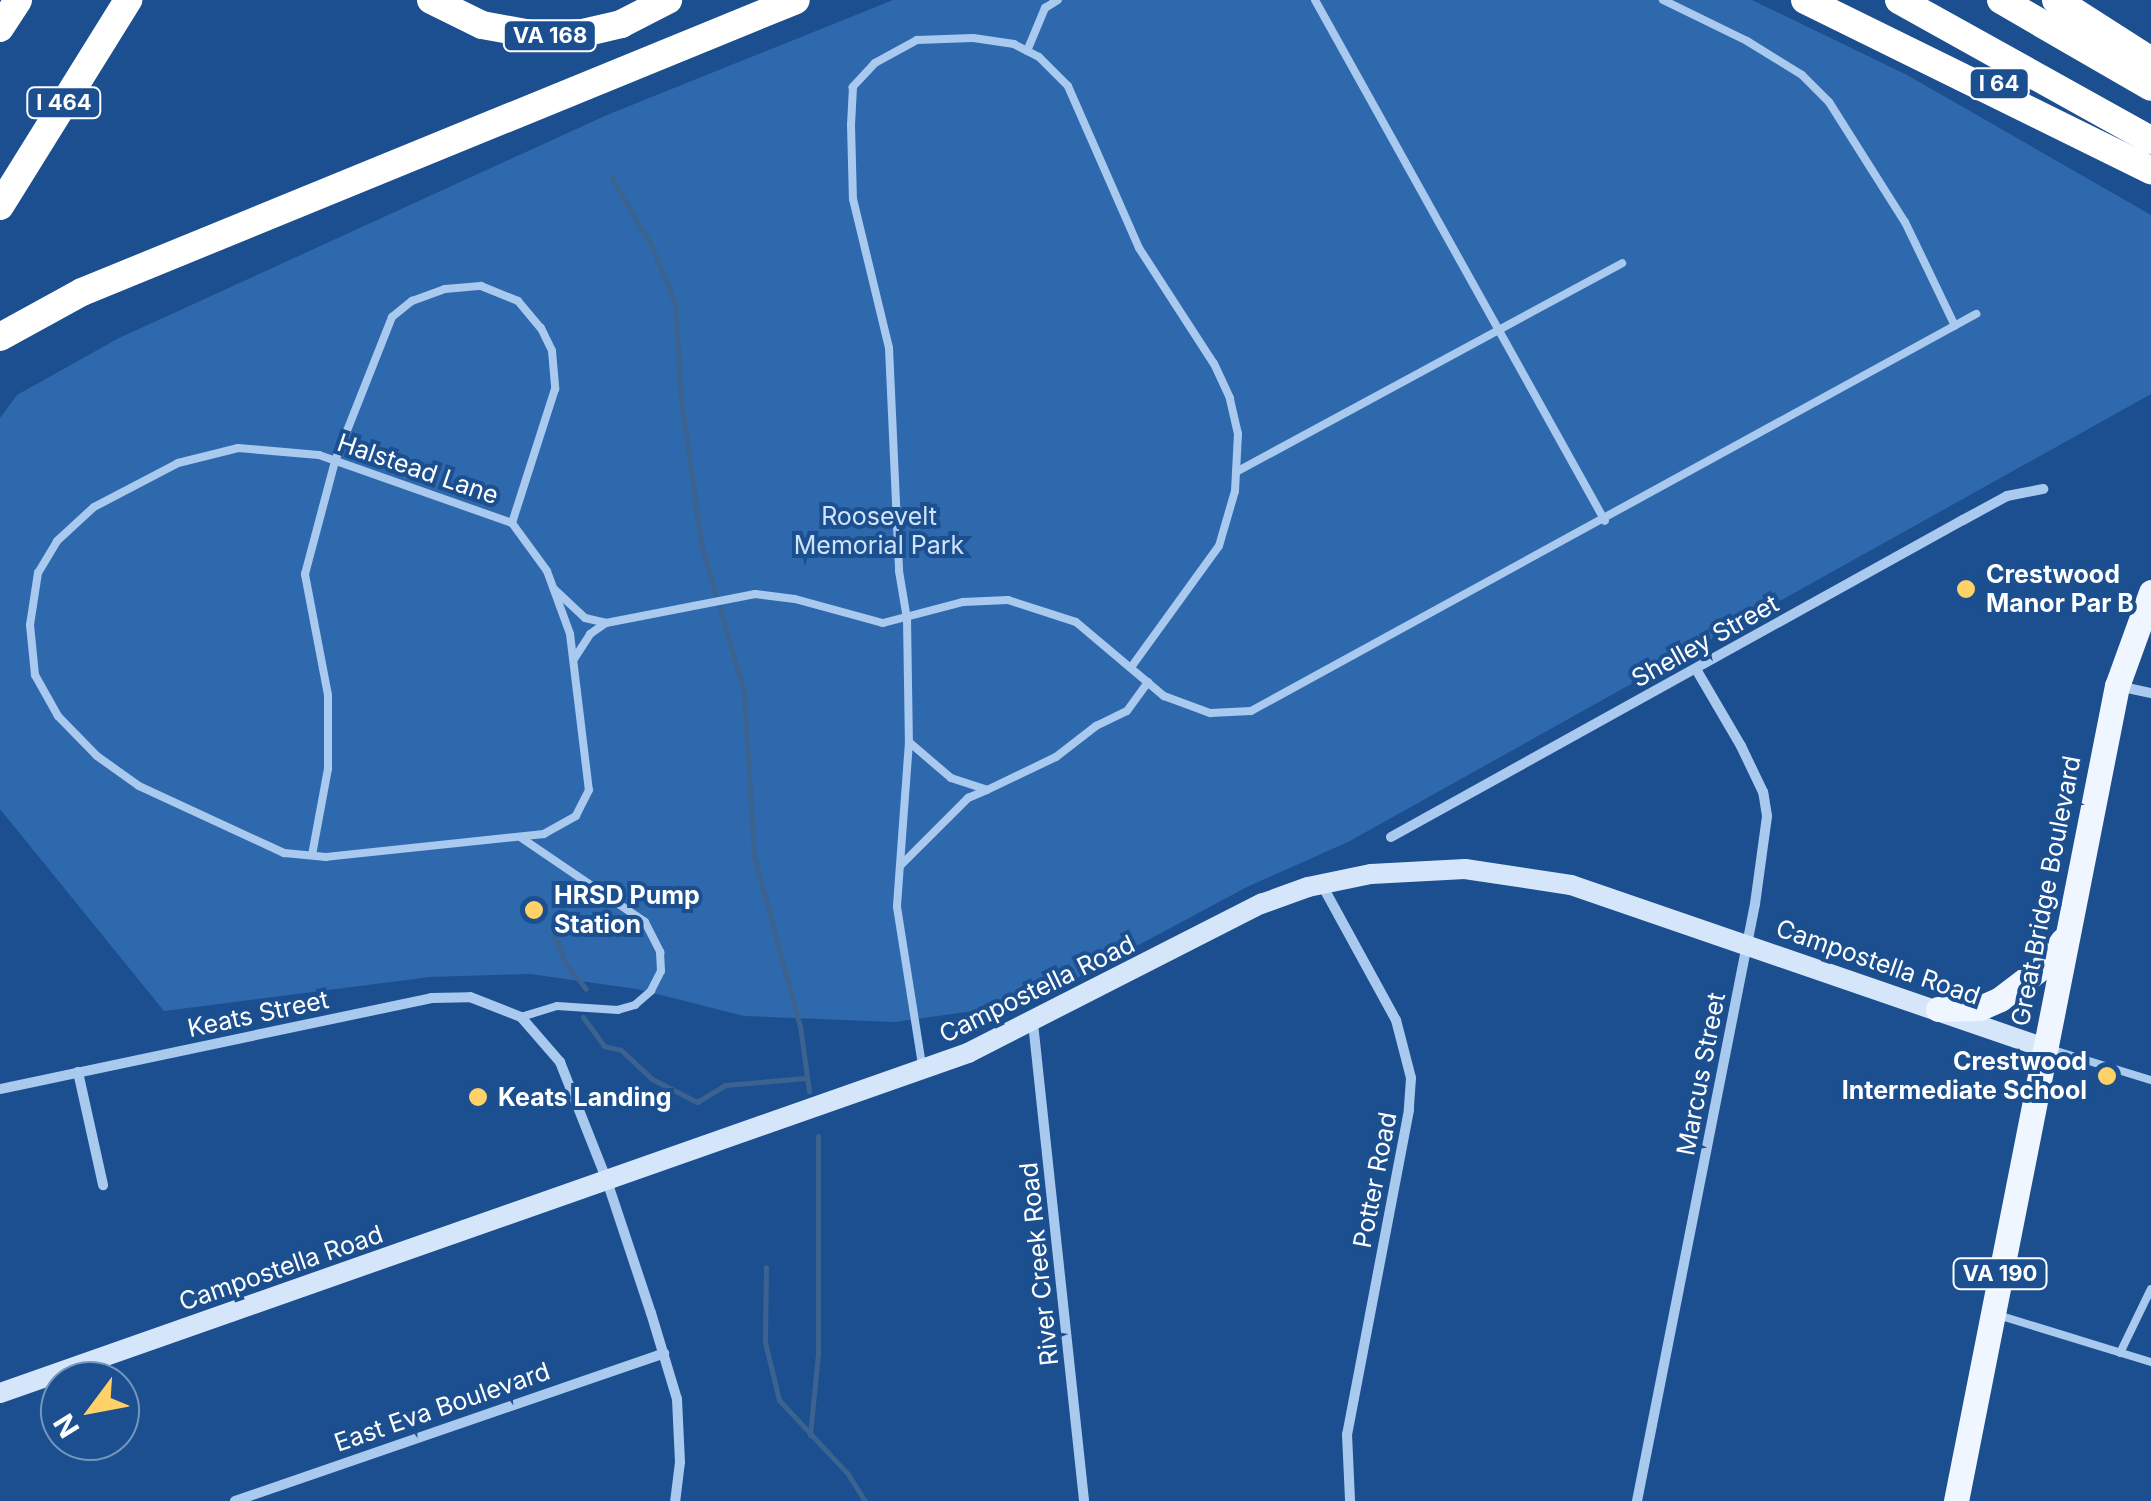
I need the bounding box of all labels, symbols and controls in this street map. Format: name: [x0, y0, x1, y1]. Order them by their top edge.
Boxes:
road number: VA 168: [502, 19, 598, 53]
road number: I 64: [1966, 67, 2032, 101]
road number: I 464: [24, 86, 104, 120]
street label: Halstead Lane: [333, 427, 503, 511]
park label: Roosevelt Memorial Park: [794, 502, 964, 561]
place label: Crestwood Manor Par B: [1986, 560, 2134, 619]
marker: Crestwood Manor Par B: [1955, 578, 1977, 600]
street label: Shelley Street: [1626, 588, 1784, 694]
street label: Great Bridge Boulevard: [2005, 753, 2087, 1029]
place label: HRSD Pump Station: [554, 881, 700, 940]
marker: HRSD Pump Station: [523, 899, 545, 921]
street label: Campostella Road: [1772, 913, 1984, 1011]
street label: Campostella Road: [934, 929, 1140, 1049]
street label: Keats Street: [185, 984, 331, 1044]
street label: Marcus Street: [1670, 990, 1732, 1158]
place label: Crestwood Intermediate School: [1842, 1047, 2087, 1106]
marker: Crestwood Intermediate School: [2096, 1065, 2118, 1087]
place label: Keats Landing: [498, 1082, 672, 1112]
marker: Keats Landing: [467, 1086, 489, 1108]
street label: Potter Road: [1347, 1110, 1403, 1250]
street label: River Creek Road: [1013, 1161, 1065, 1367]
street label: Campostella Road: [175, 1219, 387, 1317]
road number: VA 190: [1952, 1257, 2048, 1291]
street label: East Eva Boulevard: [330, 1356, 554, 1458]
north arrow: [40, 1361, 140, 1461]
text: N: [46, 1408, 86, 1444]

